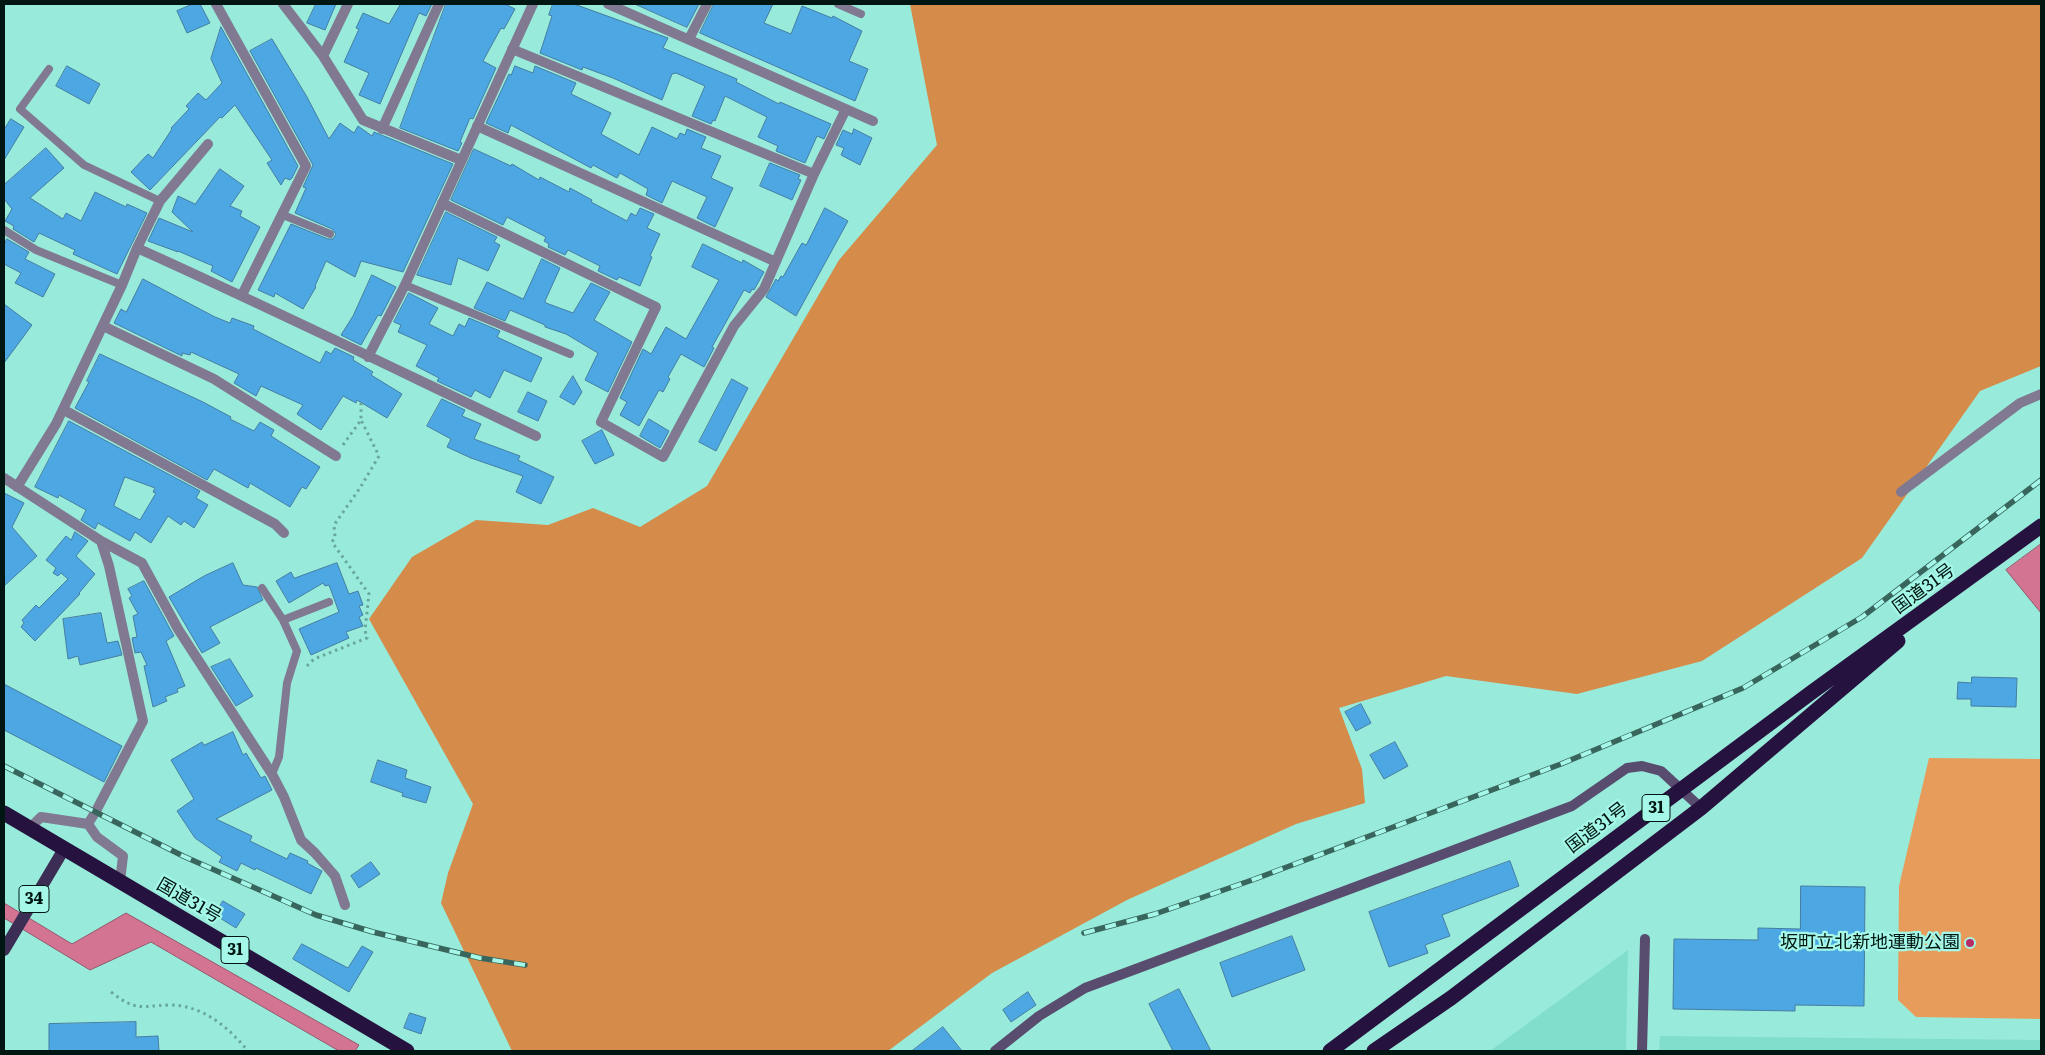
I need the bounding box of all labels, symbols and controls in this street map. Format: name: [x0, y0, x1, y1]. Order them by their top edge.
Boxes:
street label: 国道31号: [1889, 559, 1959, 619]
road number: 31: [1642, 794, 1670, 821]
street label: 国道31号: [1562, 798, 1632, 858]
street label: 国道31号: [153, 874, 225, 928]
road number: 34: [19, 886, 49, 912]
place label: 坂町立北新地運動公園: [1780, 932, 1960, 954]
road number: 31: [221, 936, 249, 964]
marker: 坂町立北新地運動公園: [1964, 937, 1976, 949]

